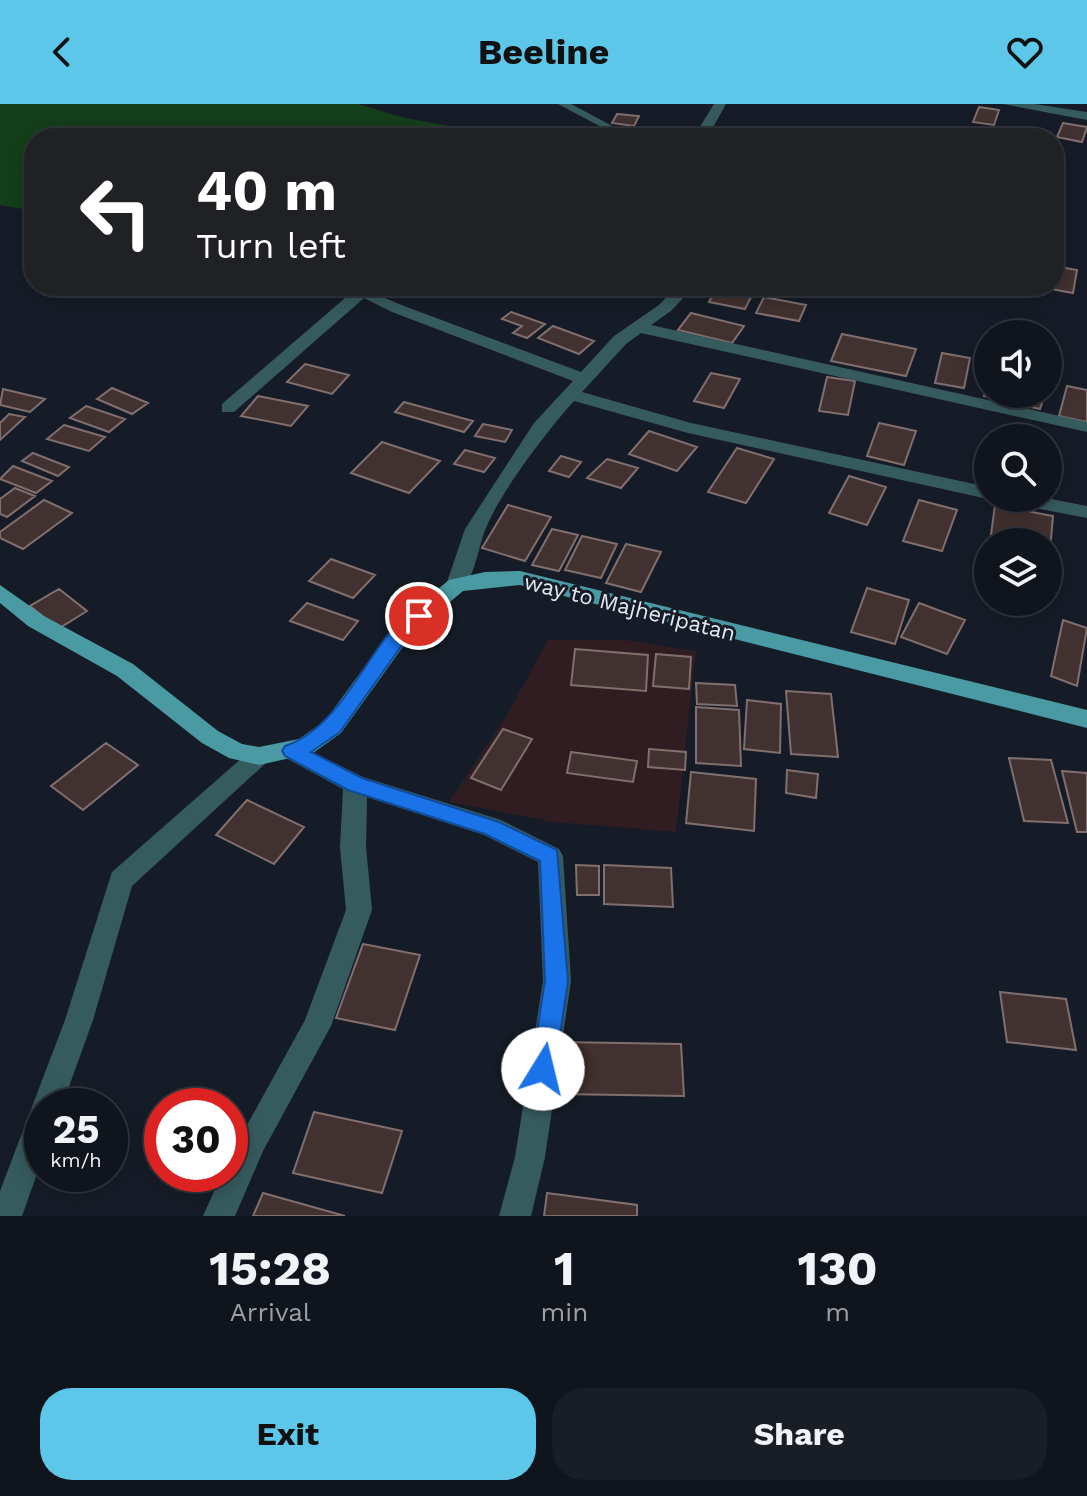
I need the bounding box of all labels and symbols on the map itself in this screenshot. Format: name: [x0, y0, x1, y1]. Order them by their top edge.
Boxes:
street label: way to Majheripatan: [522, 569, 738, 646]
pin: [385, 582, 453, 650]
position arrow: [501, 1027, 585, 1111]
speed limit sign: 30: [144, 1088, 248, 1192]

